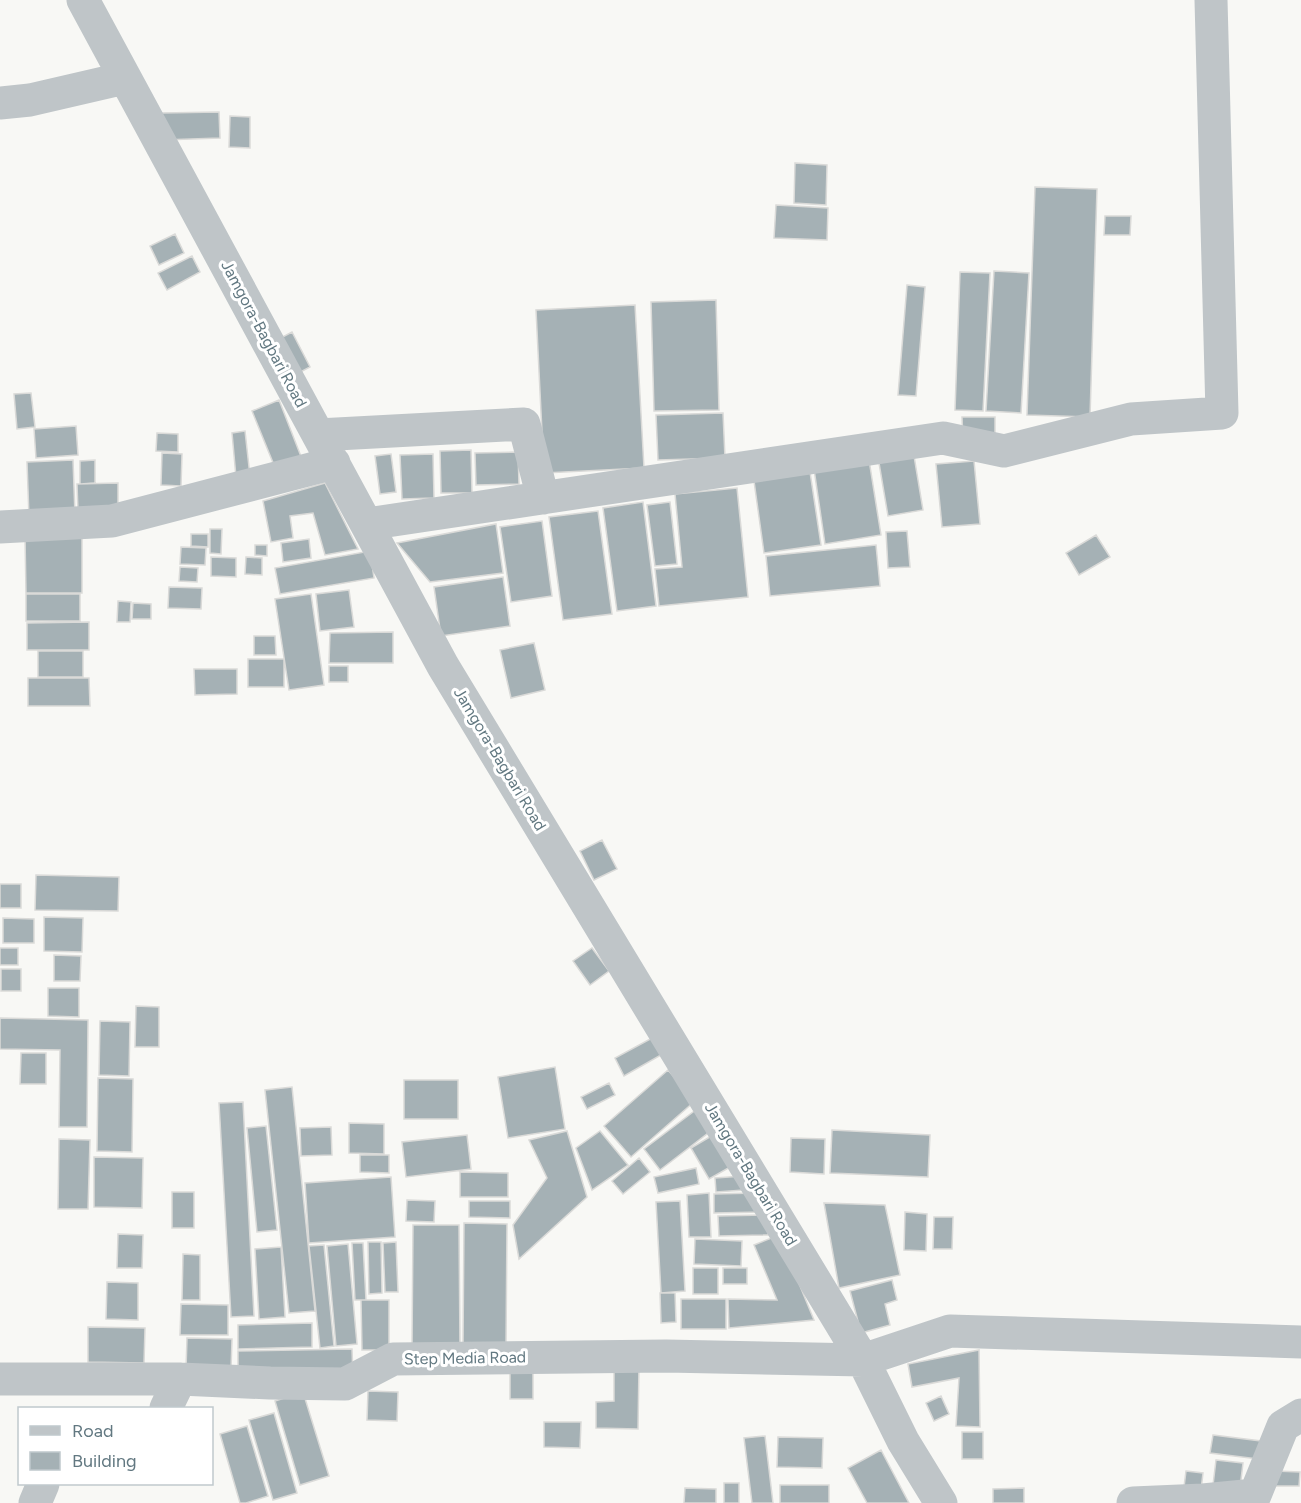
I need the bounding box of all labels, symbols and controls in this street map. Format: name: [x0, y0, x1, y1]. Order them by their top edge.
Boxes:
street label: Jamgora-Bagbari Road: [217, 257, 311, 411]
street label: Jamgora-Bagbari Road: [450, 684, 550, 834]
street label: Jamgora-Bagbari Road: [701, 1099, 801, 1249]
street label: Step Media Road: [404, 1347, 526, 1369]
legend: [18, 1407, 213, 1485]
text: Road: [72, 1420, 113, 1442]
text: Building: [72, 1450, 137, 1472]

